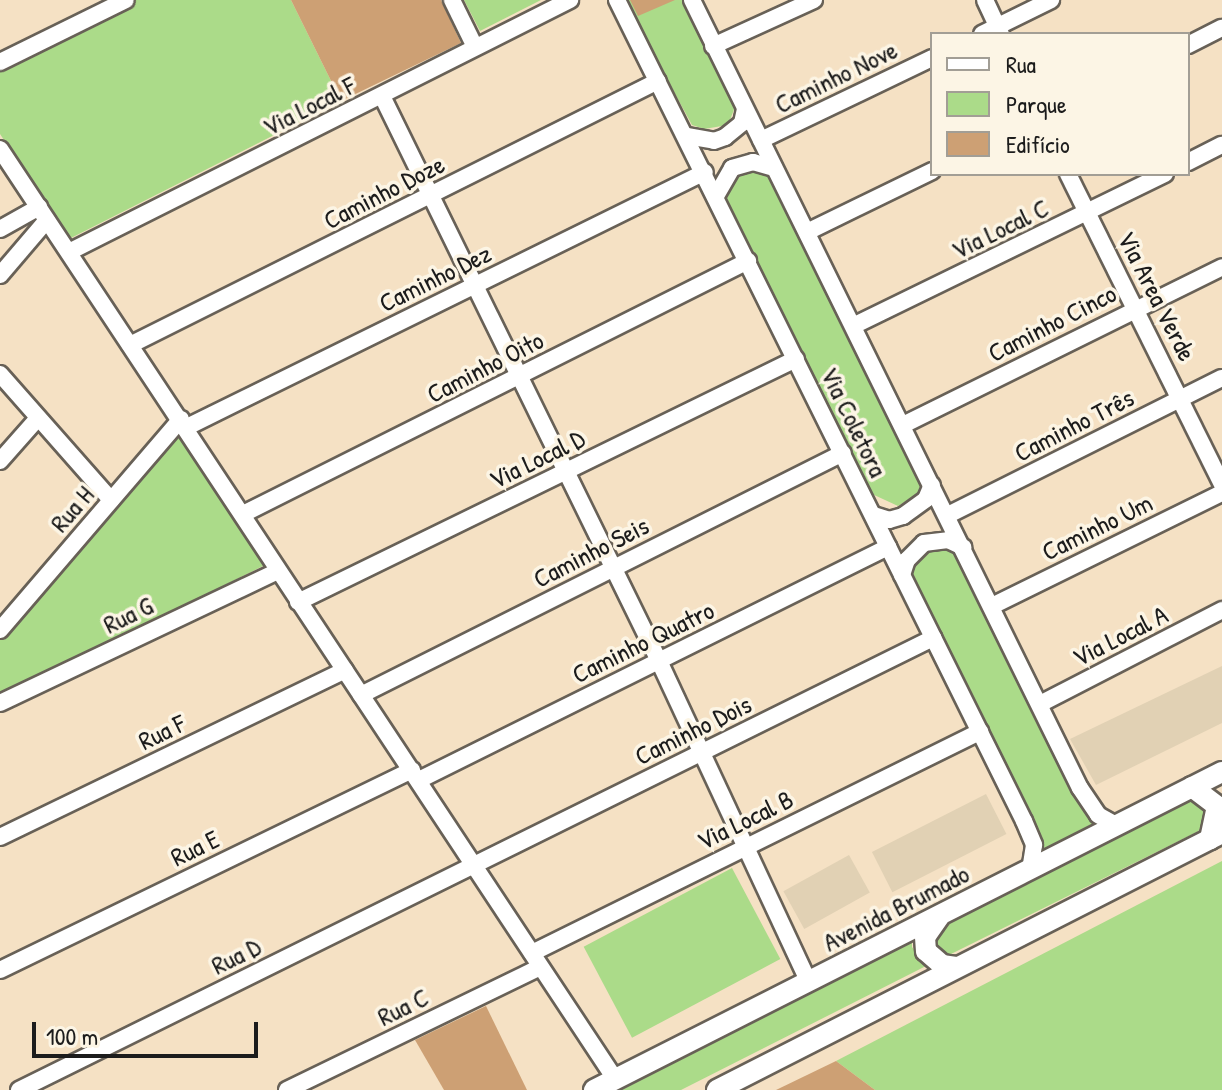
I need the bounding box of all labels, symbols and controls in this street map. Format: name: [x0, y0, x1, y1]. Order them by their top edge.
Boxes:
legend: [930, 32, 1190, 176]
street label: Caminho Nove: [770, 34, 902, 120]
text: Rua: [1006, 48, 1036, 80]
street label: Via Local F: [258, 69, 360, 143]
text: Parque: [1006, 88, 1066, 120]
text: Edifício: [1006, 128, 1070, 160]
street label: Caminho Doze: [318, 148, 450, 236]
street label: Via Local C: [946, 192, 1054, 266]
street label: Via Area Verde: [1111, 226, 1203, 366]
street label: Caminho Dez: [374, 237, 496, 319]
street label: Caminho Cinco: [983, 277, 1121, 369]
street label: Caminho Oito: [421, 324, 549, 410]
street label: Via Coletora: [814, 362, 894, 482]
street label: Caminho Três: [1009, 382, 1139, 468]
street label: Via Local D: [484, 423, 590, 495]
street label: Rua H: [44, 480, 100, 538]
street label: Caminho Um: [1037, 487, 1157, 567]
street label: Caminho Seis: [528, 510, 654, 594]
street label: Rua G: [98, 590, 158, 640]
street label: Caminho Quatro: [567, 594, 719, 690]
street label: Via Local A: [1067, 599, 1173, 673]
street label: Caminho Dois: [630, 688, 756, 772]
street label: Rua F: [134, 707, 190, 757]
street label: Via Local B: [692, 783, 798, 857]
street label: Rua E: [166, 823, 224, 873]
street label: Avenida Brumado: [818, 858, 974, 958]
street label: Rua D: [206, 931, 266, 981]
street label: Rua C: [373, 981, 433, 1033]
scale bar: [36, 1006, 262, 1056]
text: 100 m: [46, 1020, 98, 1052]

